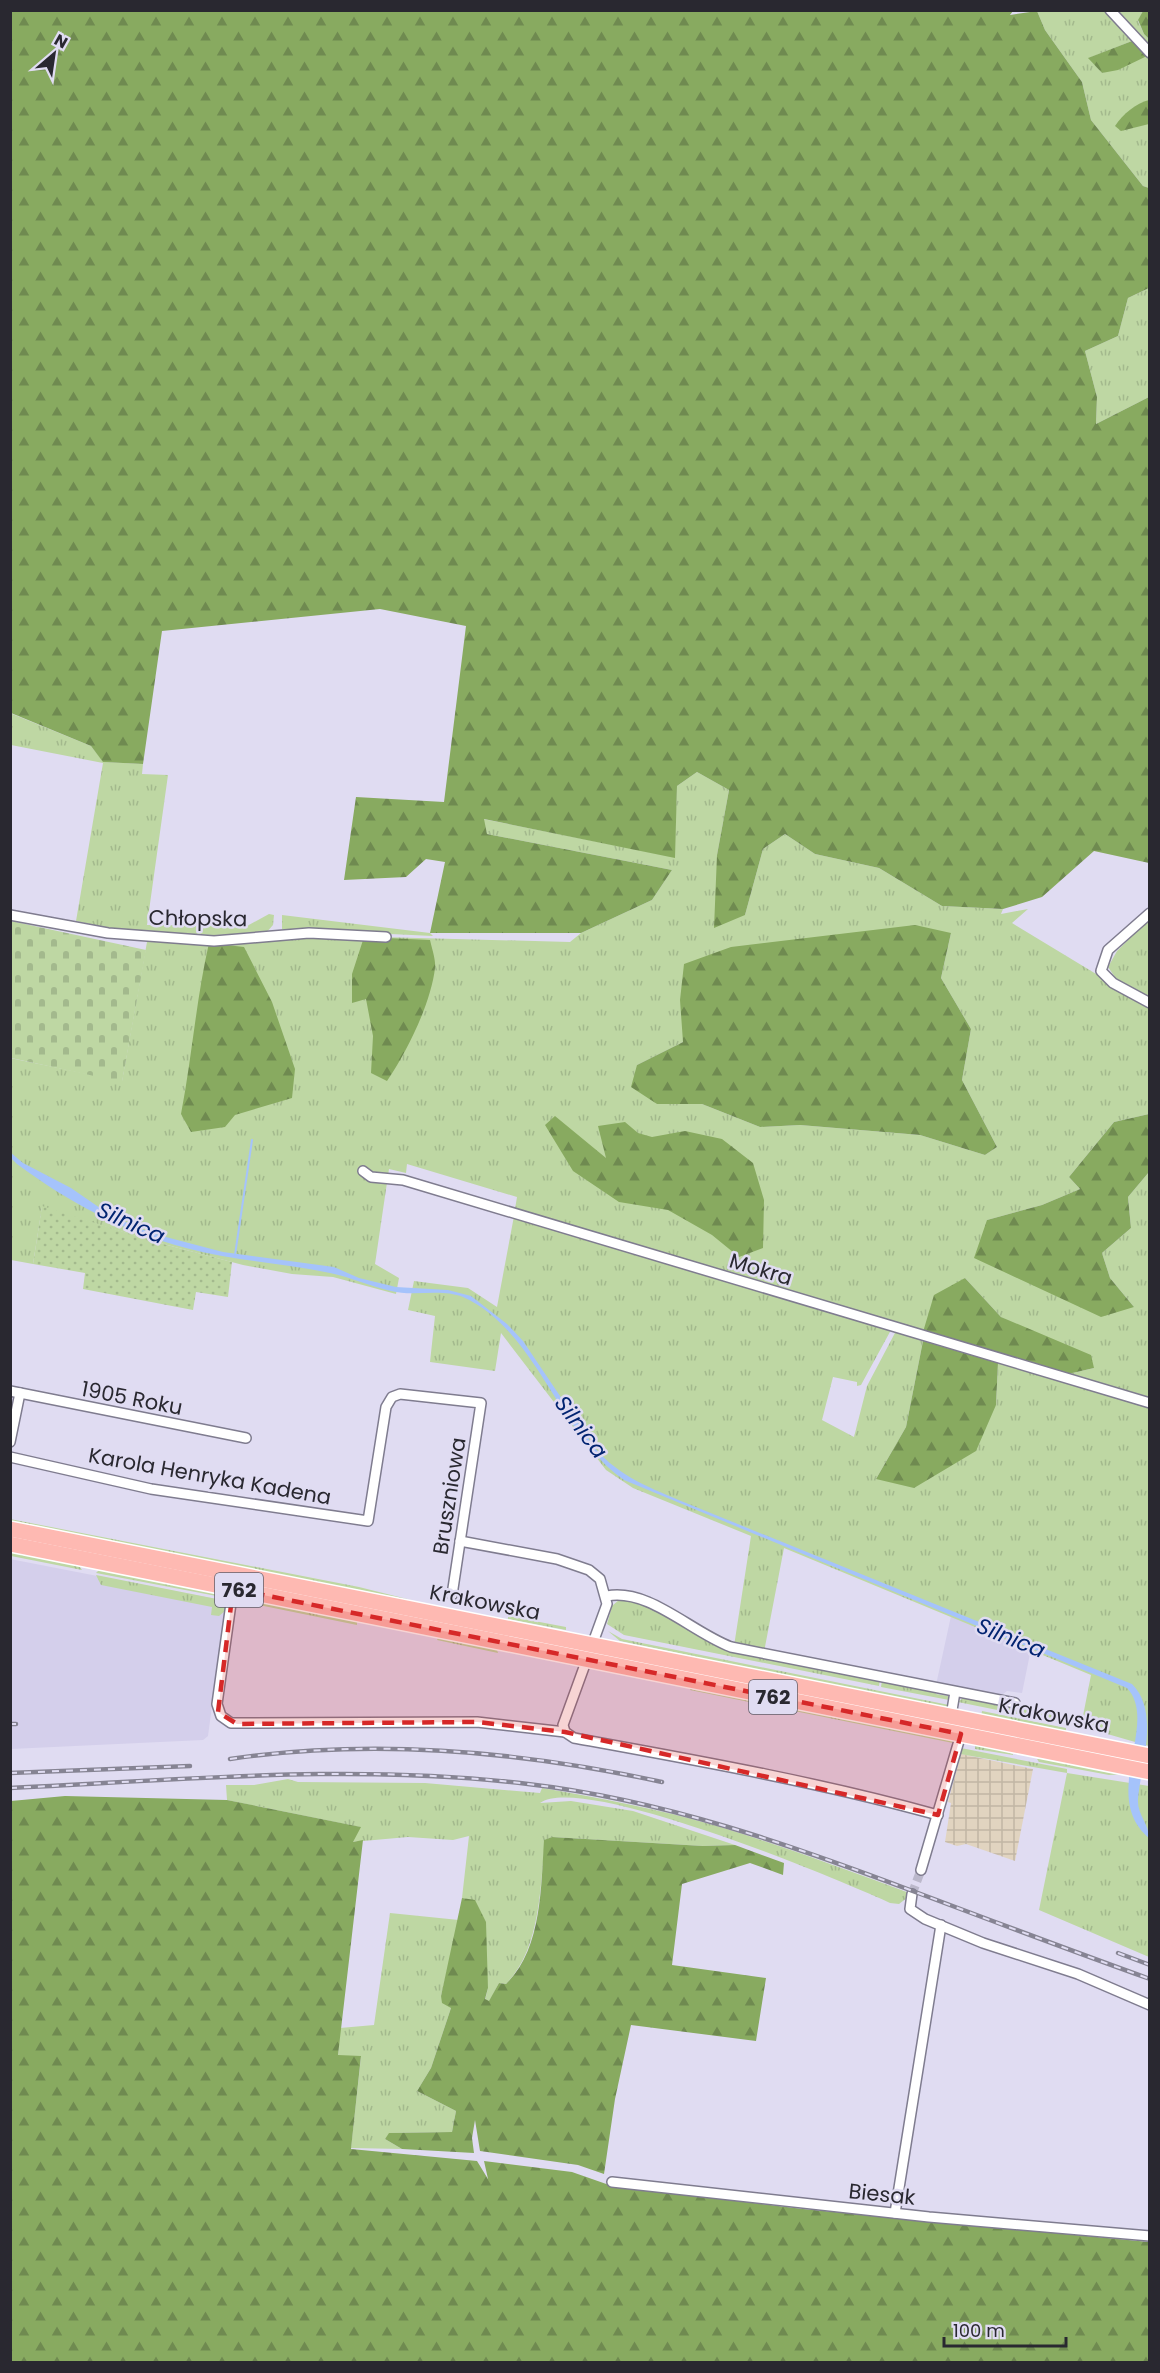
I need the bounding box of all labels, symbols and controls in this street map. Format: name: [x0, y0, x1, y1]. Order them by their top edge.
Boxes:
north arrow: [24, 24, 84, 84]
text: N: [50, 28, 72, 54]
street label: Chłopska: [148, 903, 248, 933]
water label: Silnica: [92, 1194, 170, 1252]
street label: Mokra: [726, 1246, 796, 1292]
street label: 1905 Roku: [79, 1374, 185, 1422]
water label: Silnica: [547, 1389, 615, 1465]
street label: Bruszniowa: [425, 1435, 473, 1557]
street label: Karola Henryka Kadena: [86, 1440, 334, 1512]
road number: 762: [215, 1573, 263, 1607]
street label: Krakowska: [427, 1577, 543, 1627]
water label: Silnica: [972, 1610, 1050, 1666]
road number: 762: [749, 1680, 797, 1714]
street label: Krakowska: [996, 1690, 1112, 1740]
street label: Biesak: [847, 2176, 917, 2212]
scale bar: [944, 2310, 1066, 2348]
text: 100 m: [953, 2318, 1005, 2343]

